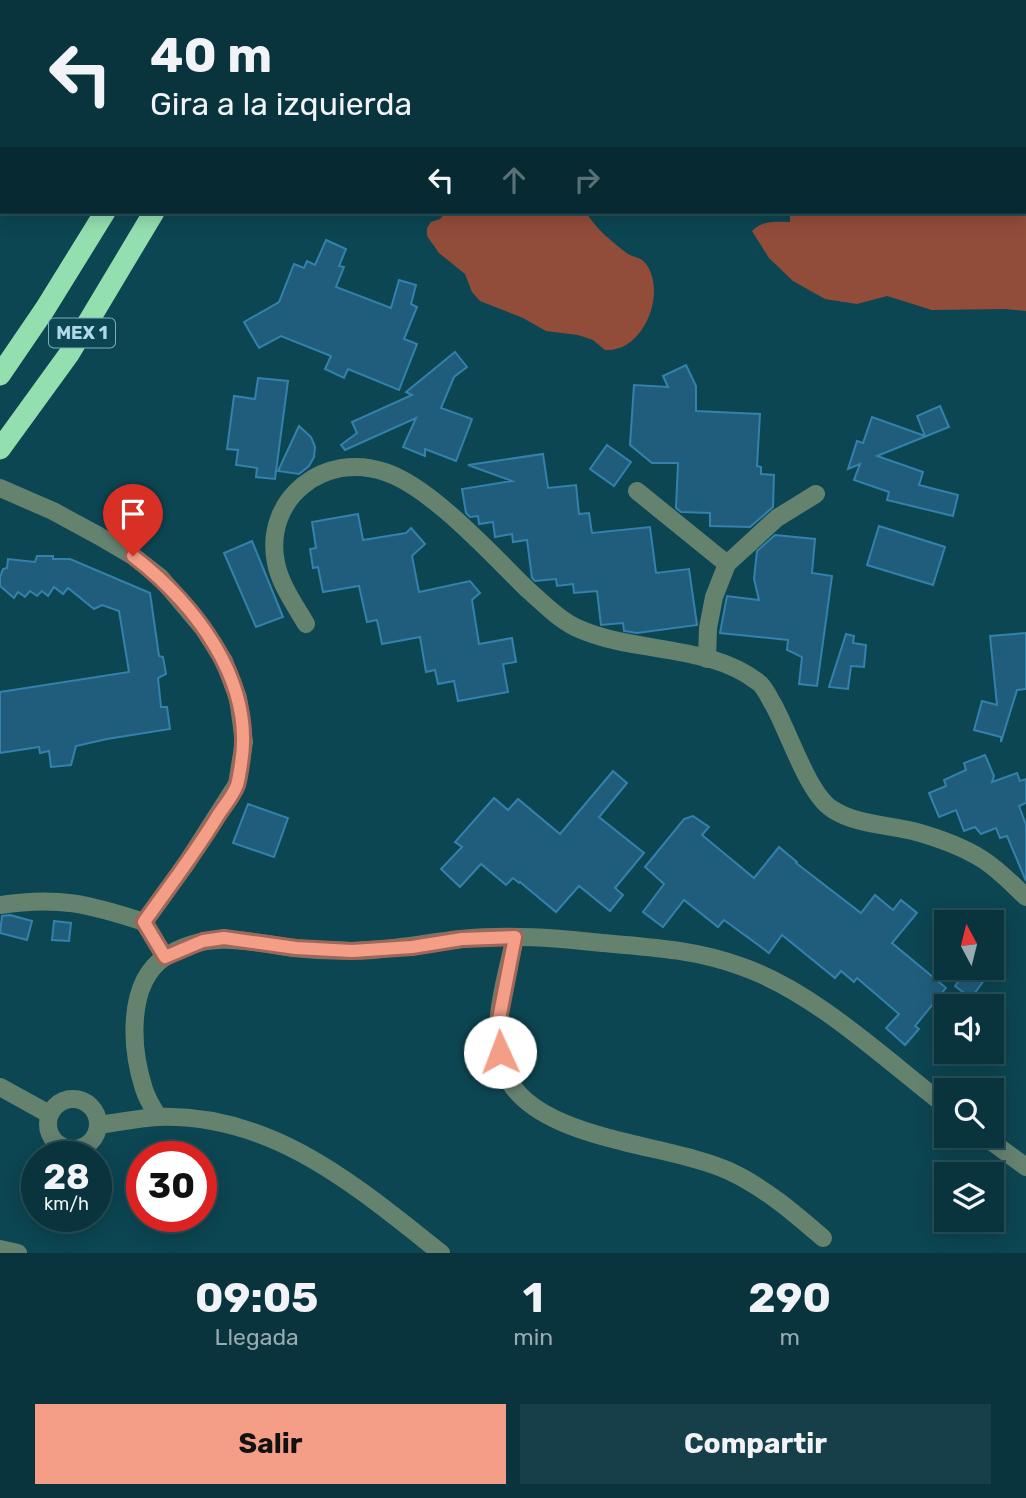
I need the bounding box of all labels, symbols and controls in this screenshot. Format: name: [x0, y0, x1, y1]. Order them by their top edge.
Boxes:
text: 40 m: [150, 26, 272, 84]
icon: left: [35, 28, 126, 119]
text: Gira a la izquierda: [150, 85, 412, 123]
icon: left: [422, 161, 460, 199]
icon: ahead: [495, 161, 533, 199]
icon: right: [568, 161, 606, 199]
road number: MEX 1: [49, 318, 115, 348]
pin: [103, 484, 163, 556]
icon: arrive: [114, 495, 152, 533]
north arrow: [934, 910, 1004, 980]
map controls: [934, 910, 1004, 1232]
button: sound: [934, 994, 1004, 1064]
position arrow: [463, 1015, 537, 1089]
button: search: [934, 1078, 1004, 1148]
speed limit sign: 30: [126, 1141, 217, 1232]
text: 28: [43, 1156, 90, 1198]
button: layers: [934, 1162, 1004, 1232]
text: km/h: [44, 1193, 89, 1215]
text: 09:05: [195, 1273, 318, 1323]
text: 1: [523, 1273, 544, 1323]
text: 290: [748, 1273, 831, 1323]
text: Llegada: [215, 1323, 299, 1351]
text: min: [513, 1323, 553, 1351]
text: m: [779, 1323, 800, 1351]
button: Salir: [35, 1404, 506, 1484]
button: Compartir: [520, 1404, 991, 1484]

